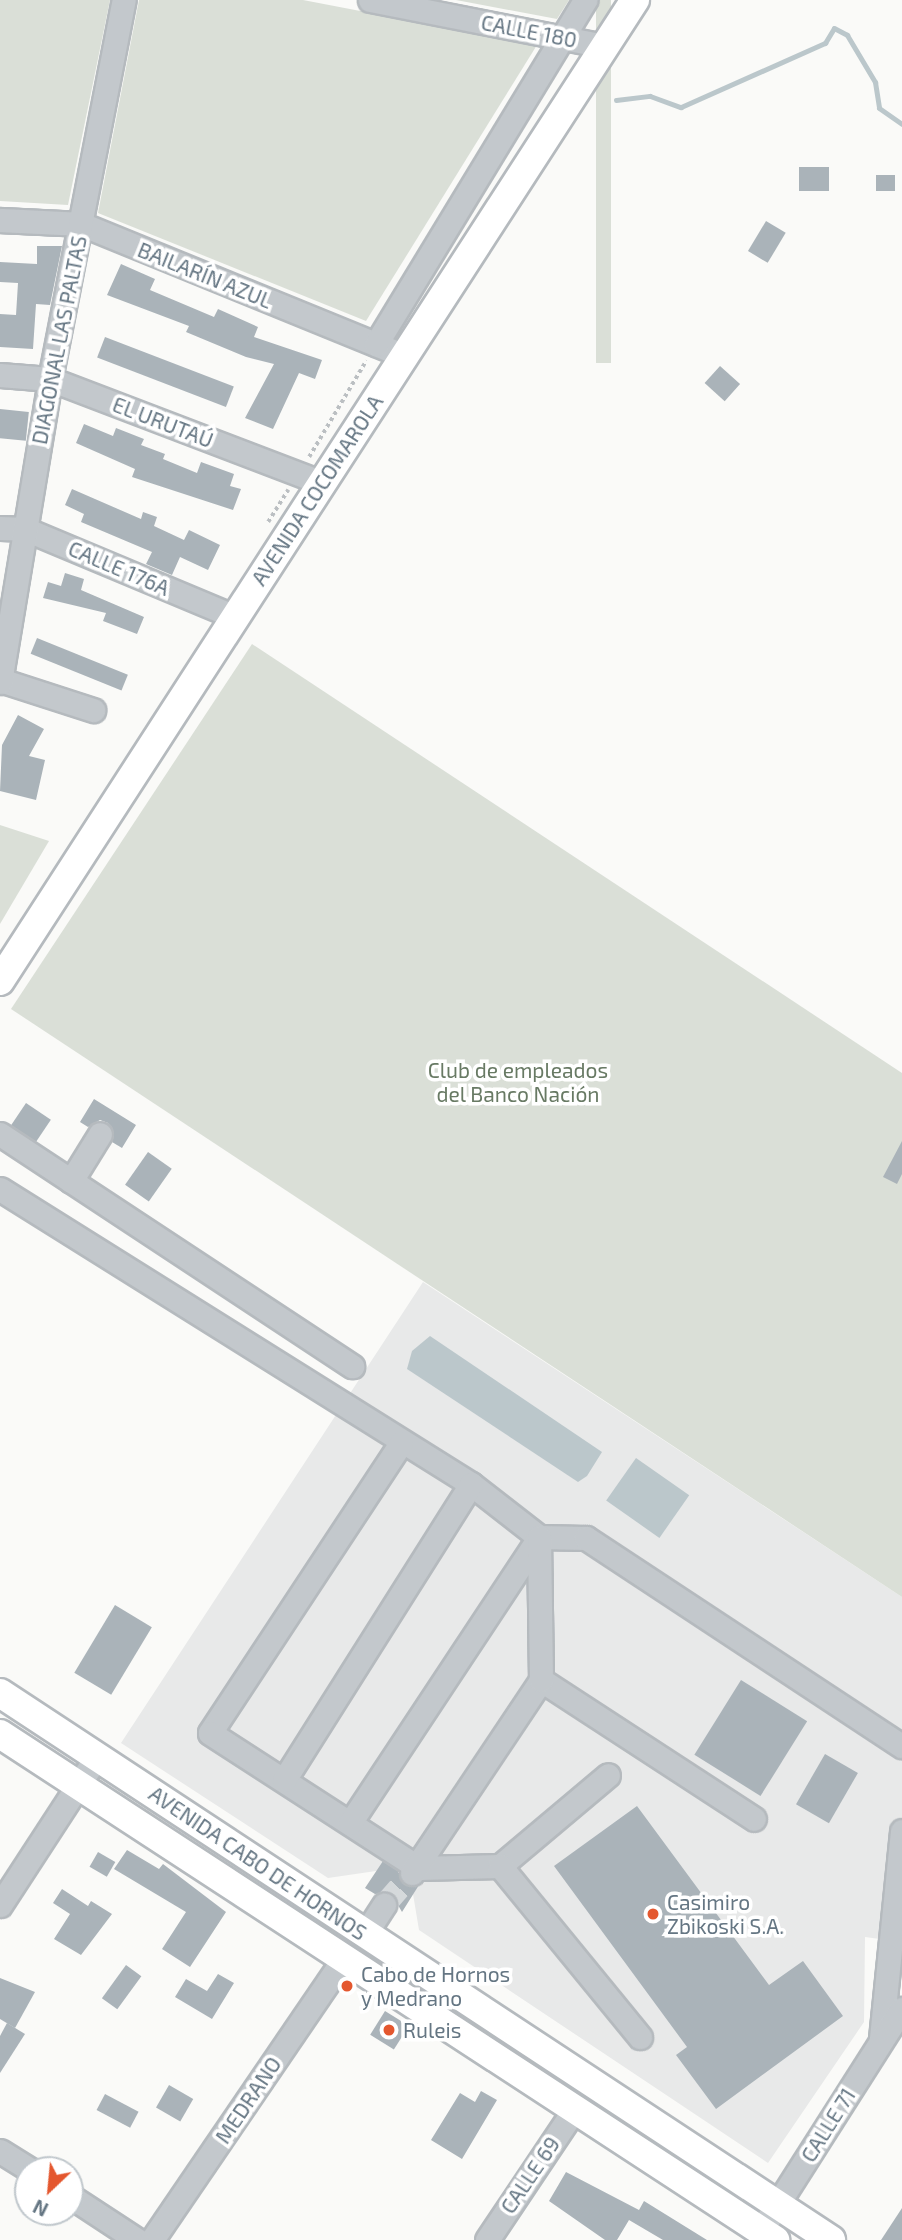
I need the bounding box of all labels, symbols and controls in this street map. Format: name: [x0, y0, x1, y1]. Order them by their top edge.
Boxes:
street label: CALLE 180: [479, 9, 579, 53]
street label: DIAGONAL LAS PALTAS: [26, 233, 92, 447]
street label: BAILARÍN AZUL: [134, 237, 276, 313]
street label: AVENIDA COCOMAROLA: [246, 390, 388, 590]
street label: EL URUTAÚ: [109, 391, 217, 453]
street label: CALLE 176A: [65, 535, 173, 601]
park label: Club de empleados del Banco Nación: [428, 1057, 608, 1107]
street label: AVENIDA CABO DE HORNOS: [144, 1781, 372, 1945]
place label: Casimiro Zbikoski S.A.: [667, 1889, 784, 1939]
marker: Casimiro Zbikoski S.A.: [645, 1906, 661, 1922]
place label: Cabo de Hornos y Medrano: [361, 1961, 510, 2011]
marker: Cabo de Hornos y Medrano: [339, 1978, 355, 1994]
place label: Ruleis: [403, 2017, 461, 2043]
marker: Ruleis: [381, 2022, 397, 2038]
street label: MEDRANO: [210, 2052, 286, 2148]
street label: CALLE 71: [796, 2083, 860, 2167]
street label: CALLE 69: [495, 2132, 565, 2218]
north arrow: [14, 2156, 84, 2226]
text: N: [29, 2195, 52, 2222]

